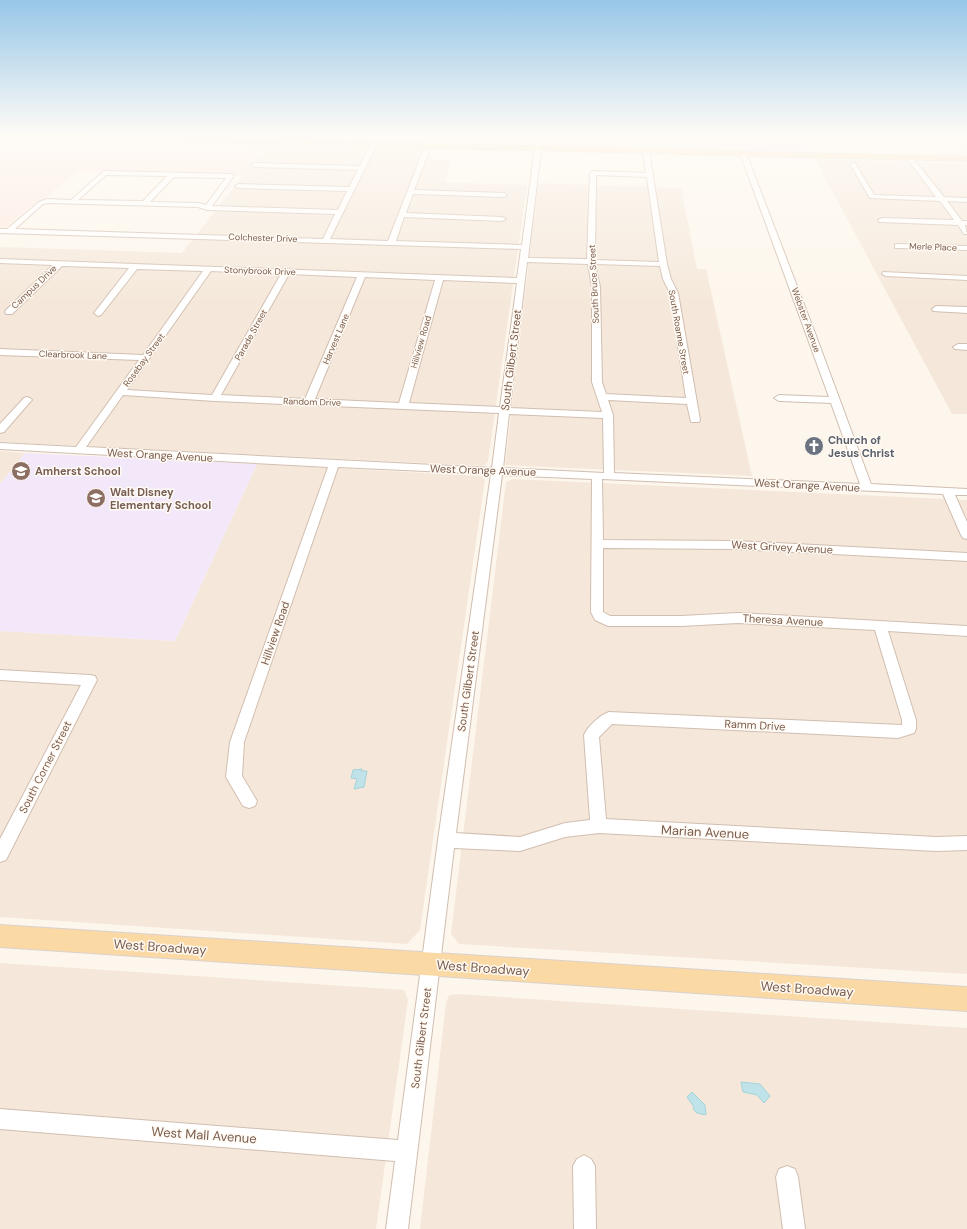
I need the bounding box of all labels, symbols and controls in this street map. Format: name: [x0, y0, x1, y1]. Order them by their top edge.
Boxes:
street label: Colchester Drive: [228, 231, 298, 245]
street label: Merle Place: [909, 240, 957, 254]
street label: South Bruce Street: [586, 244, 602, 324]
street label: Campus Drive: [9, 262, 59, 312]
street label: Stonybrook Drive: [224, 264, 296, 278]
street label: Webster Avenue: [789, 286, 823, 354]
street label: South Roanne Street: [666, 289, 692, 376]
street label: Parade Street: [232, 307, 270, 363]
street label: South Gilbert Street: [498, 309, 524, 411]
street label: Harvest Lane: [320, 312, 352, 366]
street label: Hillview Road: [408, 314, 434, 370]
street label: Rosebay Street: [121, 330, 168, 389]
street label: Clearbrook Lane: [39, 348, 107, 362]
street label: Random Drive: [283, 395, 341, 409]
place label: Church of Jesus Christ: [828, 433, 895, 460]
church icon: Church of Jesus Christ: [803, 435, 825, 457]
street label: West Orange Avenue: [107, 445, 213, 465]
school or university icon: Amherst School: [10, 460, 32, 482]
street label: West Orange Avenue: [430, 461, 536, 479]
place label: Amherst School: [35, 464, 121, 478]
street label: West Orange Avenue: [754, 475, 860, 495]
place label: Walt Disney Elementary School: [110, 485, 211, 512]
school or university icon: Walt Disney Elementary School: [85, 487, 107, 509]
street label: West Grivey Avenue: [731, 537, 833, 557]
street label: Hillview Road: [258, 599, 292, 667]
street label: Theresa Avenue: [742, 611, 824, 629]
street label: South Gilbert Street: [454, 630, 482, 732]
street label: Ramm Drive: [724, 716, 786, 734]
street label: South Corner Street: [16, 718, 74, 816]
street label: Marian Avenue: [661, 821, 749, 843]
street label: West Broadway: [113, 935, 207, 959]
street label: West Broadway: [436, 956, 530, 980]
street label: West Broadway: [760, 977, 854, 1001]
street label: South Gilbert Street: [408, 987, 434, 1089]
street label: West Mall Avenue: [151, 1123, 257, 1147]

